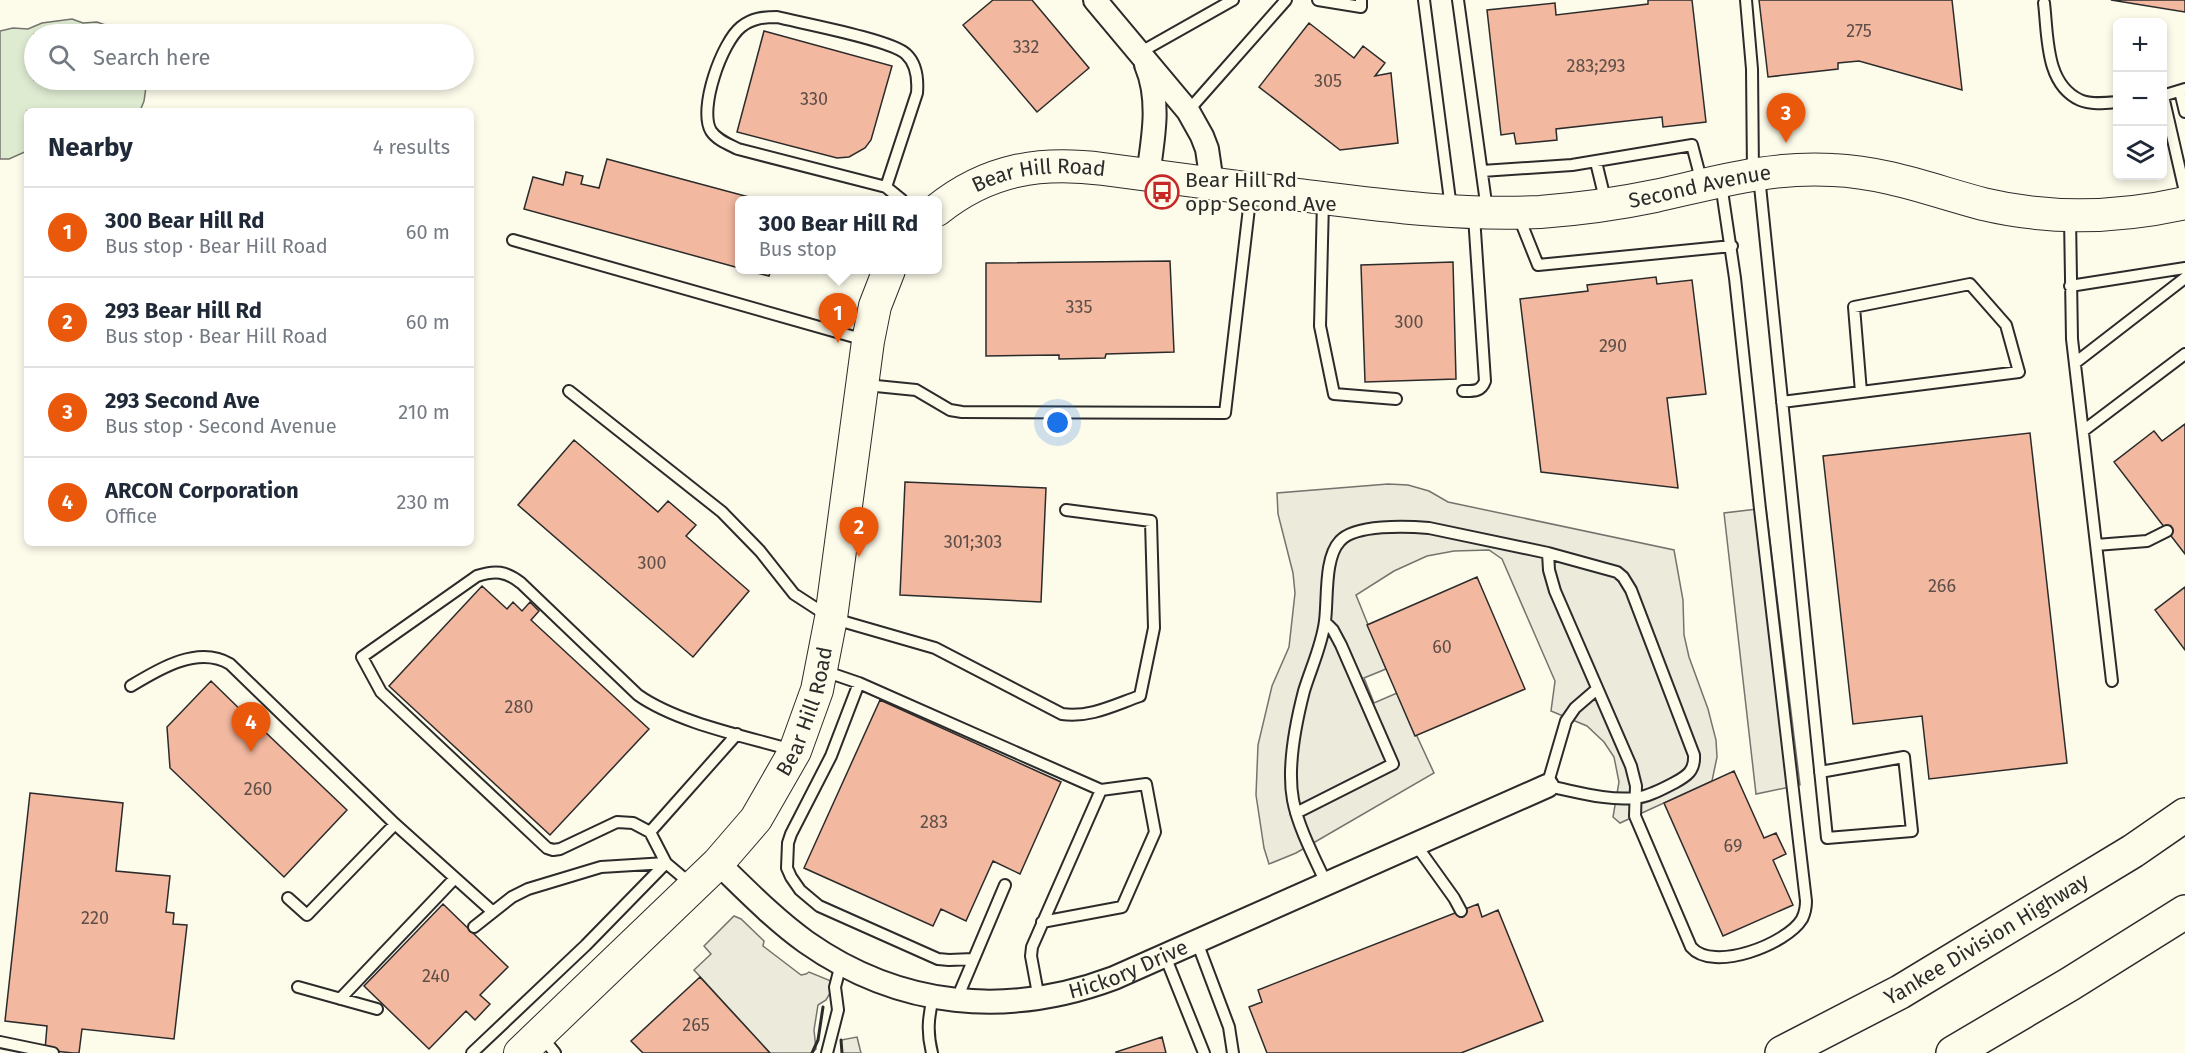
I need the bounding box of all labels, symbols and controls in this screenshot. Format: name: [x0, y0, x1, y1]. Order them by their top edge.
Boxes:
map controls: [2113, 18, 2167, 180]
button: +: [2113, 18, 2167, 72]
house number: 275: [1846, 20, 1872, 42]
search box: [24, 24, 474, 90]
house number: 332: [1013, 36, 1039, 58]
icon: search: [45, 41, 78, 74]
text: Search here: [93, 44, 211, 71]
house number: 283;293: [1567, 55, 1625, 77]
house number: 305: [1314, 70, 1342, 92]
button: −: [2113, 72, 2167, 126]
house number: 330: [800, 88, 828, 110]
pin: 3: [1766, 94, 1806, 143]
button: layers: [2113, 126, 2167, 180]
text: Nearby: [48, 132, 133, 163]
text: 4 results: [373, 135, 450, 159]
street label: Bear Hill Road: [968, 153, 1107, 198]
street label: Second Avenue: [1627, 159, 1773, 214]
place label: Bear Hill Rd opp Second Ave: [1185, 167, 1337, 217]
bus stop icon: Bear Hill Rd opp Second Ave: [1144, 174, 1180, 210]
popup: [735, 196, 942, 274]
text: 300 Bear Hill Rd: [105, 207, 265, 234]
text: 300 Bear Hill Rd: [759, 210, 918, 237]
text: 1: [63, 220, 72, 244]
text: 60 m: [406, 220, 450, 244]
text: Bus stop · Bear Hill Road: [105, 234, 328, 258]
text: Bus stop: [759, 237, 837, 261]
pin: 1: [818, 294, 858, 343]
house number: 335: [1066, 296, 1092, 318]
text: 293 Bear Hill Rd: [105, 297, 262, 324]
text: 2: [62, 310, 73, 334]
text: 60 m: [406, 310, 450, 334]
house number: 300: [1394, 311, 1424, 333]
text: Bus stop · Bear Hill Road: [105, 324, 328, 348]
house number: 290: [1599, 335, 1627, 357]
text: 293 Second Ave: [105, 387, 260, 414]
text: 3: [62, 400, 73, 424]
text: 210 m: [398, 400, 450, 424]
your location: [1043, 408, 1072, 437]
text: Bus stop · Second Avenue: [105, 414, 337, 438]
text: ARCON Corporation: [105, 477, 299, 504]
text: 4: [62, 490, 73, 514]
text: 230 m: [397, 490, 450, 514]
text: Office: [105, 504, 157, 528]
pin: 2: [840, 508, 878, 557]
house number: 301;303: [944, 531, 1002, 553]
house number: 300: [637, 552, 667, 574]
house number: 266: [1928, 575, 1956, 597]
house number: 60: [1432, 636, 1452, 658]
street label: Bear Hill Road: [770, 644, 838, 781]
house number: 280: [505, 696, 533, 718]
pin: 4: [232, 702, 270, 752]
house number: 260: [244, 778, 272, 800]
house number: 283: [920, 811, 948, 833]
house number: 69: [1724, 835, 1742, 857]
street label: Yankee Division Highway: [1880, 868, 2094, 1011]
house number: 220: [81, 907, 109, 929]
street label: Hickory Drive: [1066, 934, 1192, 1004]
house number: 240: [422, 965, 450, 987]
house number: 265: [682, 1014, 710, 1036]

